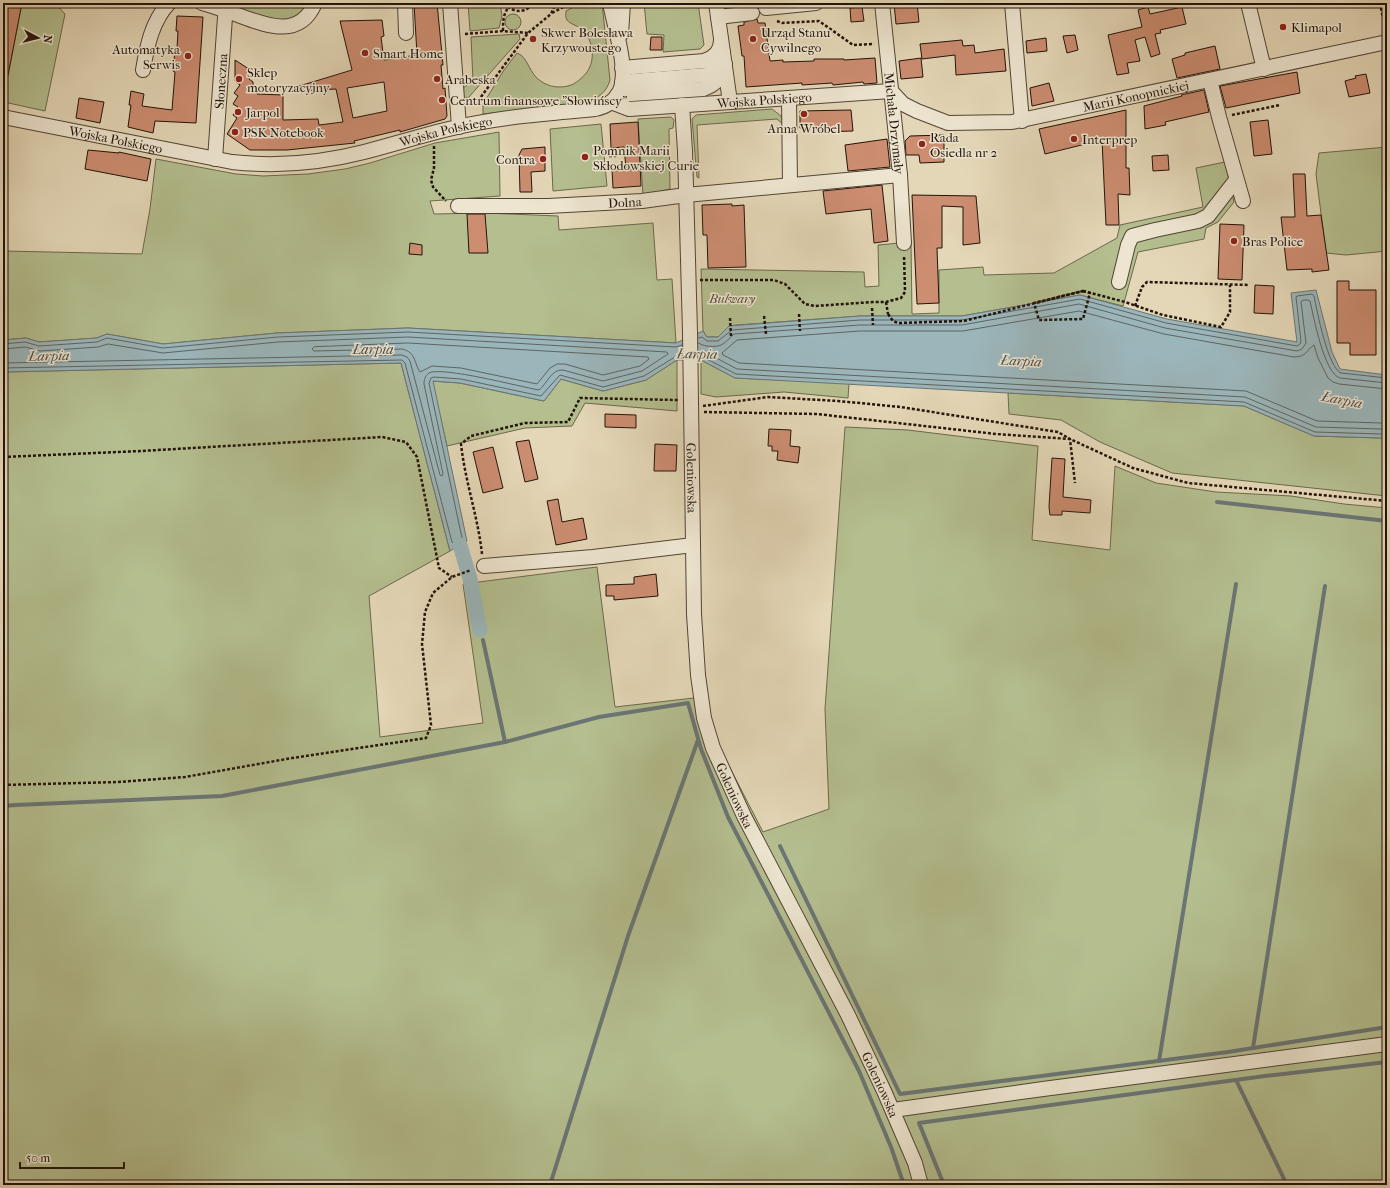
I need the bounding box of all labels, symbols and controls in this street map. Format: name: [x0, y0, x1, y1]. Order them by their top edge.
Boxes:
north arrow: [18, 18, 58, 58]
place label: Klimapol: [1291, 20, 1342, 35]
marker: Klimapol: [1278, 22, 1288, 32]
place label: Skwer Bolesława Krzywoustego: [541, 25, 634, 55]
place label: Urząd Stanu Cywilnego: [761, 25, 831, 55]
text: N: [40, 34, 54, 45]
marker: Skwer Bolesława Krzywoustego: [528, 34, 538, 44]
marker: Urząd Stanu Cywilnego: [748, 34, 758, 44]
place label: Automatyka Serwis: [111, 42, 181, 72]
place label: Smart Home: [373, 46, 444, 61]
marker: Smart Home: [360, 48, 370, 58]
marker: Automatyka Serwis: [183, 51, 193, 61]
street label: Słoneczna: [211, 52, 230, 110]
place label: Sklep motoryzacyjny: [247, 65, 331, 95]
place label: Arabeska: [444, 72, 497, 87]
street label: Michała Drzymały: [882, 72, 907, 176]
marker: Sklep motoryzacyjny: [234, 74, 244, 84]
marker: Arabeska: [432, 74, 442, 84]
street label: Marii Konopnickiej: [1081, 77, 1190, 114]
street label: Wojska Polskiego: [715, 89, 813, 111]
place label: Centrum finansowe "Słowińscy": [450, 93, 627, 108]
marker: Centrum finansowe "Słowińscy": [437, 95, 447, 105]
place label: Jarpol: [245, 105, 280, 120]
marker: Jarpol: [233, 107, 243, 117]
marker: Anna Wróbel: [799, 109, 809, 119]
street label: Wojska Polskiego: [397, 113, 494, 150]
place label: Anna Wróbel: [766, 121, 841, 136]
street label: Wojska Polskiego: [67, 122, 164, 156]
place label: PSK Notebook: [243, 125, 324, 140]
marker: PSK Notebook: [230, 127, 240, 137]
place label: Rada Osiedla nr 2: [930, 130, 998, 160]
place label: Interprep: [1082, 132, 1137, 147]
marker: Interprep: [1069, 134, 1079, 144]
marker: Rada Osiedla nr 2: [917, 139, 927, 149]
place label: Pomnik Marii Skłodowskiej Curie: [593, 143, 700, 173]
place label: Contra: [496, 152, 536, 167]
marker: Pomnik Marii Skłodowskiej Curie: [580, 152, 590, 162]
marker: Contra: [538, 154, 548, 164]
street label: Dolna: [608, 193, 643, 210]
place label: Bras Police: [1242, 234, 1304, 249]
marker: Bras Police: [1229, 236, 1239, 246]
park label: Bulwary: [708, 291, 756, 306]
water label: Łarpia: [351, 341, 394, 358]
water label: Łarpia: [675, 345, 718, 363]
water label: Łarpia: [27, 347, 70, 365]
water label: Łarpia: [999, 351, 1042, 371]
water label: Łarpia: [1319, 388, 1364, 412]
street label: Goleniowska: [684, 442, 700, 514]
street label: Goleniowska: [713, 760, 757, 831]
street label: Goleniowska: [859, 1049, 902, 1120]
scale bar: [20, 1144, 124, 1170]
text: 50 m: [26, 1151, 50, 1165]

